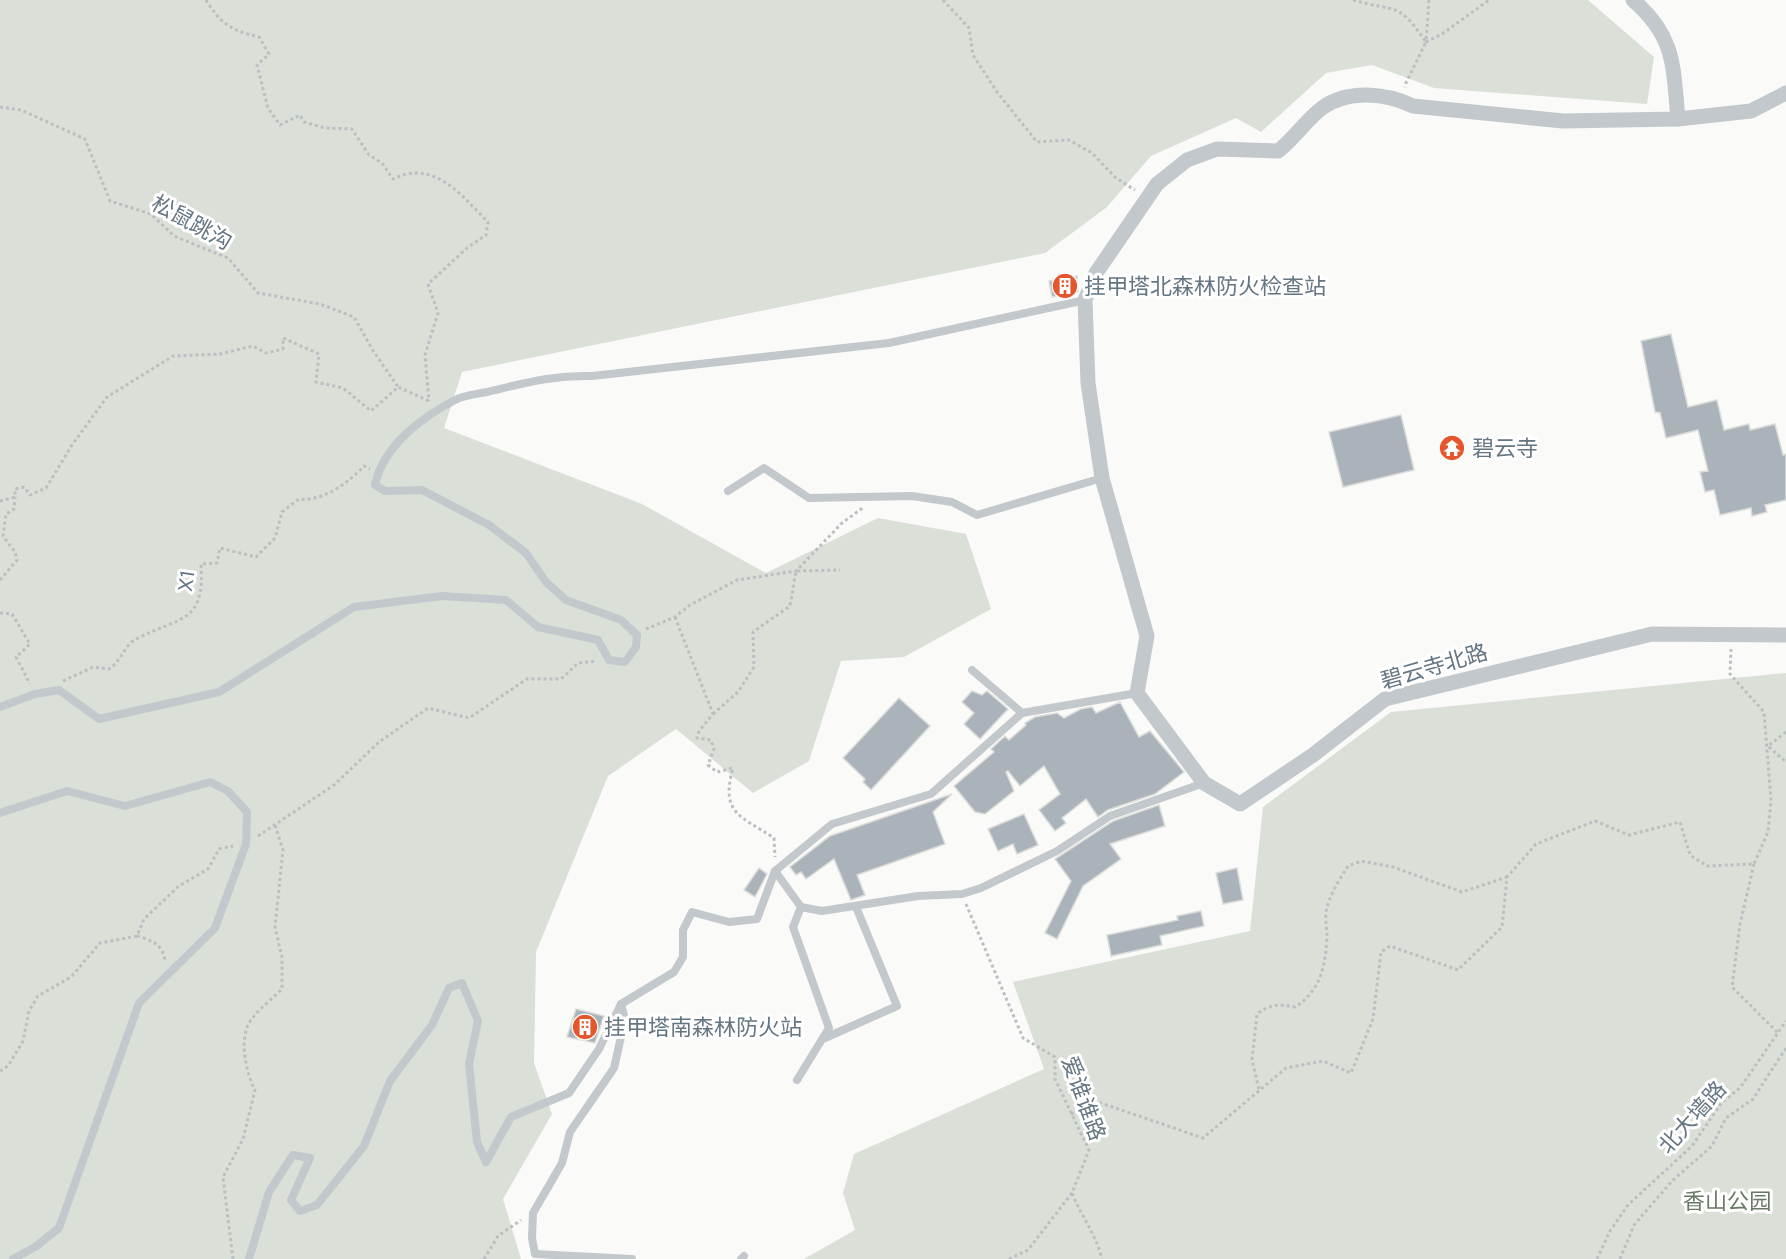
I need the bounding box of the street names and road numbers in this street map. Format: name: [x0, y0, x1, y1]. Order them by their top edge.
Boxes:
street label: 松鼠跳沟: [147, 190, 236, 256]
street label: X1: [172, 569, 200, 594]
street label: 碧云寺北路: [1378, 639, 1491, 695]
street label: 爱谁谁路: [1056, 1053, 1110, 1144]
street label: 北大墙路: [1654, 1076, 1732, 1159]

